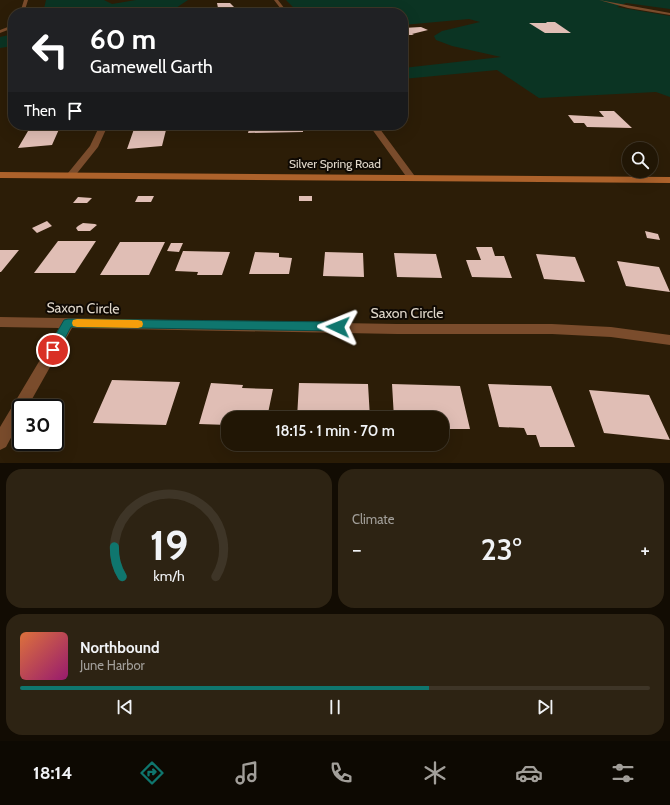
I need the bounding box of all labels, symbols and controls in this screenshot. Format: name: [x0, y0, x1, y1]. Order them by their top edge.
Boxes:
text: 60 m: [90, 22, 156, 56]
icon: left: [24, 24, 76, 76]
text: Gamewell Garth: [90, 56, 213, 78]
icon: arrive: [64, 100, 86, 122]
text: Then: [24, 102, 56, 120]
map controls: [622, 142, 658, 178]
button: search: [622, 142, 658, 178]
street label: Silver Spring Road: [289, 156, 381, 171]
street label: Saxon Circle: [46, 298, 120, 318]
street label: Saxon Circle: [371, 304, 443, 322]
position arrow: [317, 306, 359, 348]
pin: [36, 333, 70, 367]
icon: arrive: [42, 339, 64, 361]
speed limit sign: 30: [12, 399, 64, 451]
text: 18:15 · 1 min · 70 m: [275, 422, 395, 440]
text: Climate: [352, 511, 394, 527]
text: 19: [150, 519, 188, 569]
text: 23°: [481, 531, 521, 568]
text: −: [352, 536, 362, 563]
text: +: [640, 536, 650, 563]
text: km/h: [153, 566, 185, 584]
text: Northbound: [80, 639, 160, 657]
text: June Harbor: [80, 657, 145, 673]
icon: previous: [114, 696, 136, 718]
icon: pause: [324, 696, 346, 718]
icon: next: [534, 696, 556, 718]
icon: directions: [138, 759, 166, 787]
icon: music: [233, 759, 261, 787]
icon: phone: [327, 759, 355, 787]
icon: climate: [421, 759, 449, 787]
icon: car: [515, 759, 543, 787]
icon: filters: [609, 759, 637, 787]
text: 18:14: [33, 762, 72, 784]

